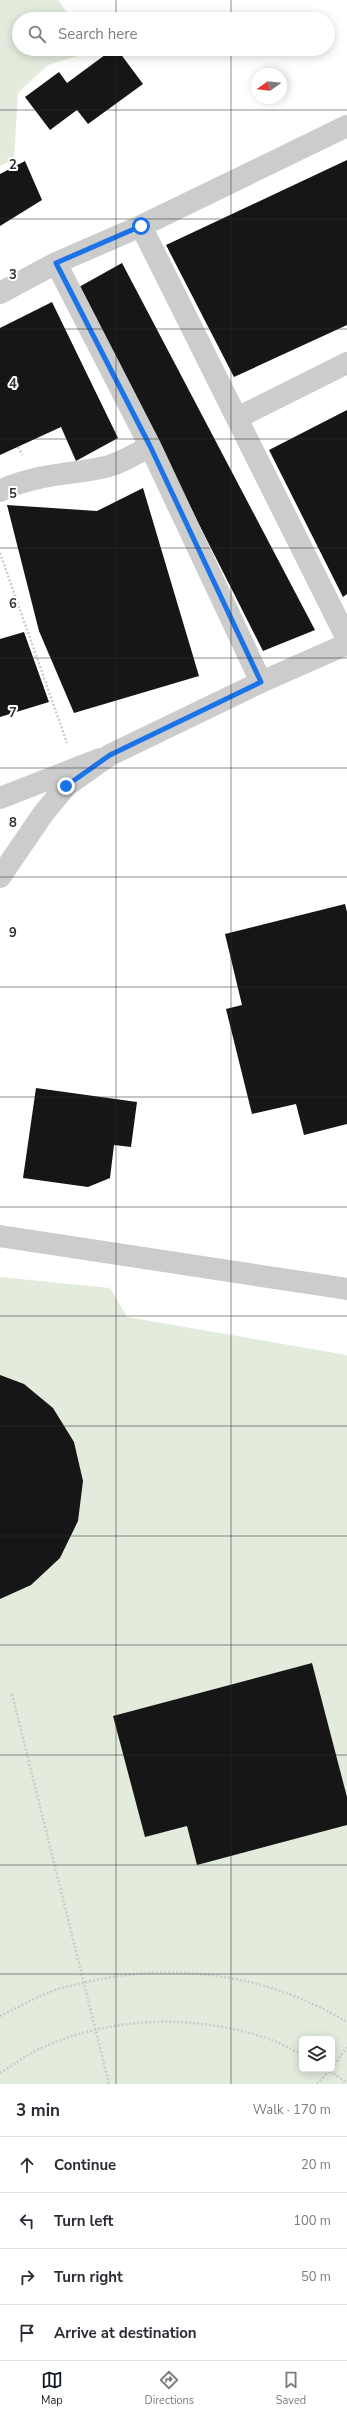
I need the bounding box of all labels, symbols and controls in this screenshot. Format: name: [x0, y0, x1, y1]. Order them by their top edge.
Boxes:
search box: [12, 12, 335, 56]
icon: search: [26, 23, 48, 45]
text: Search here: [58, 24, 138, 44]
north arrow: [251, 68, 287, 104]
text: 2: [9, 156, 17, 174]
route start: [132, 217, 150, 235]
text: 3: [9, 266, 17, 284]
text: 4: [9, 375, 17, 393]
text: 5: [9, 485, 17, 503]
text: 6: [9, 595, 17, 613]
text: 7: [9, 704, 17, 722]
route end: [57, 777, 75, 795]
text: 8: [9, 814, 17, 832]
text: 9: [9, 924, 17, 942]
map controls: [299, 2036, 335, 2072]
button: layers: [299, 2036, 335, 2072]
text: 3 min: [16, 2099, 60, 2122]
text: Walk · 170 m: [253, 2101, 331, 2119]
icon: ahead: [16, 2154, 38, 2176]
text: Continue: [54, 2155, 116, 2175]
text: 20 m: [301, 2156, 331, 2174]
icon: left: [16, 2210, 38, 2232]
text: Turn left: [54, 2211, 113, 2231]
text: 100 m: [293, 2212, 331, 2230]
icon: right: [16, 2266, 38, 2288]
text: Turn right: [54, 2267, 123, 2287]
text: 50 m: [301, 2268, 331, 2286]
icon: arrive: [16, 2322, 38, 2344]
text: Arrive at destination: [54, 2323, 197, 2343]
tab: Map: [41, 2369, 63, 2408]
tab: Directions: [145, 2369, 194, 2408]
tab: Saved: [276, 2369, 306, 2408]

